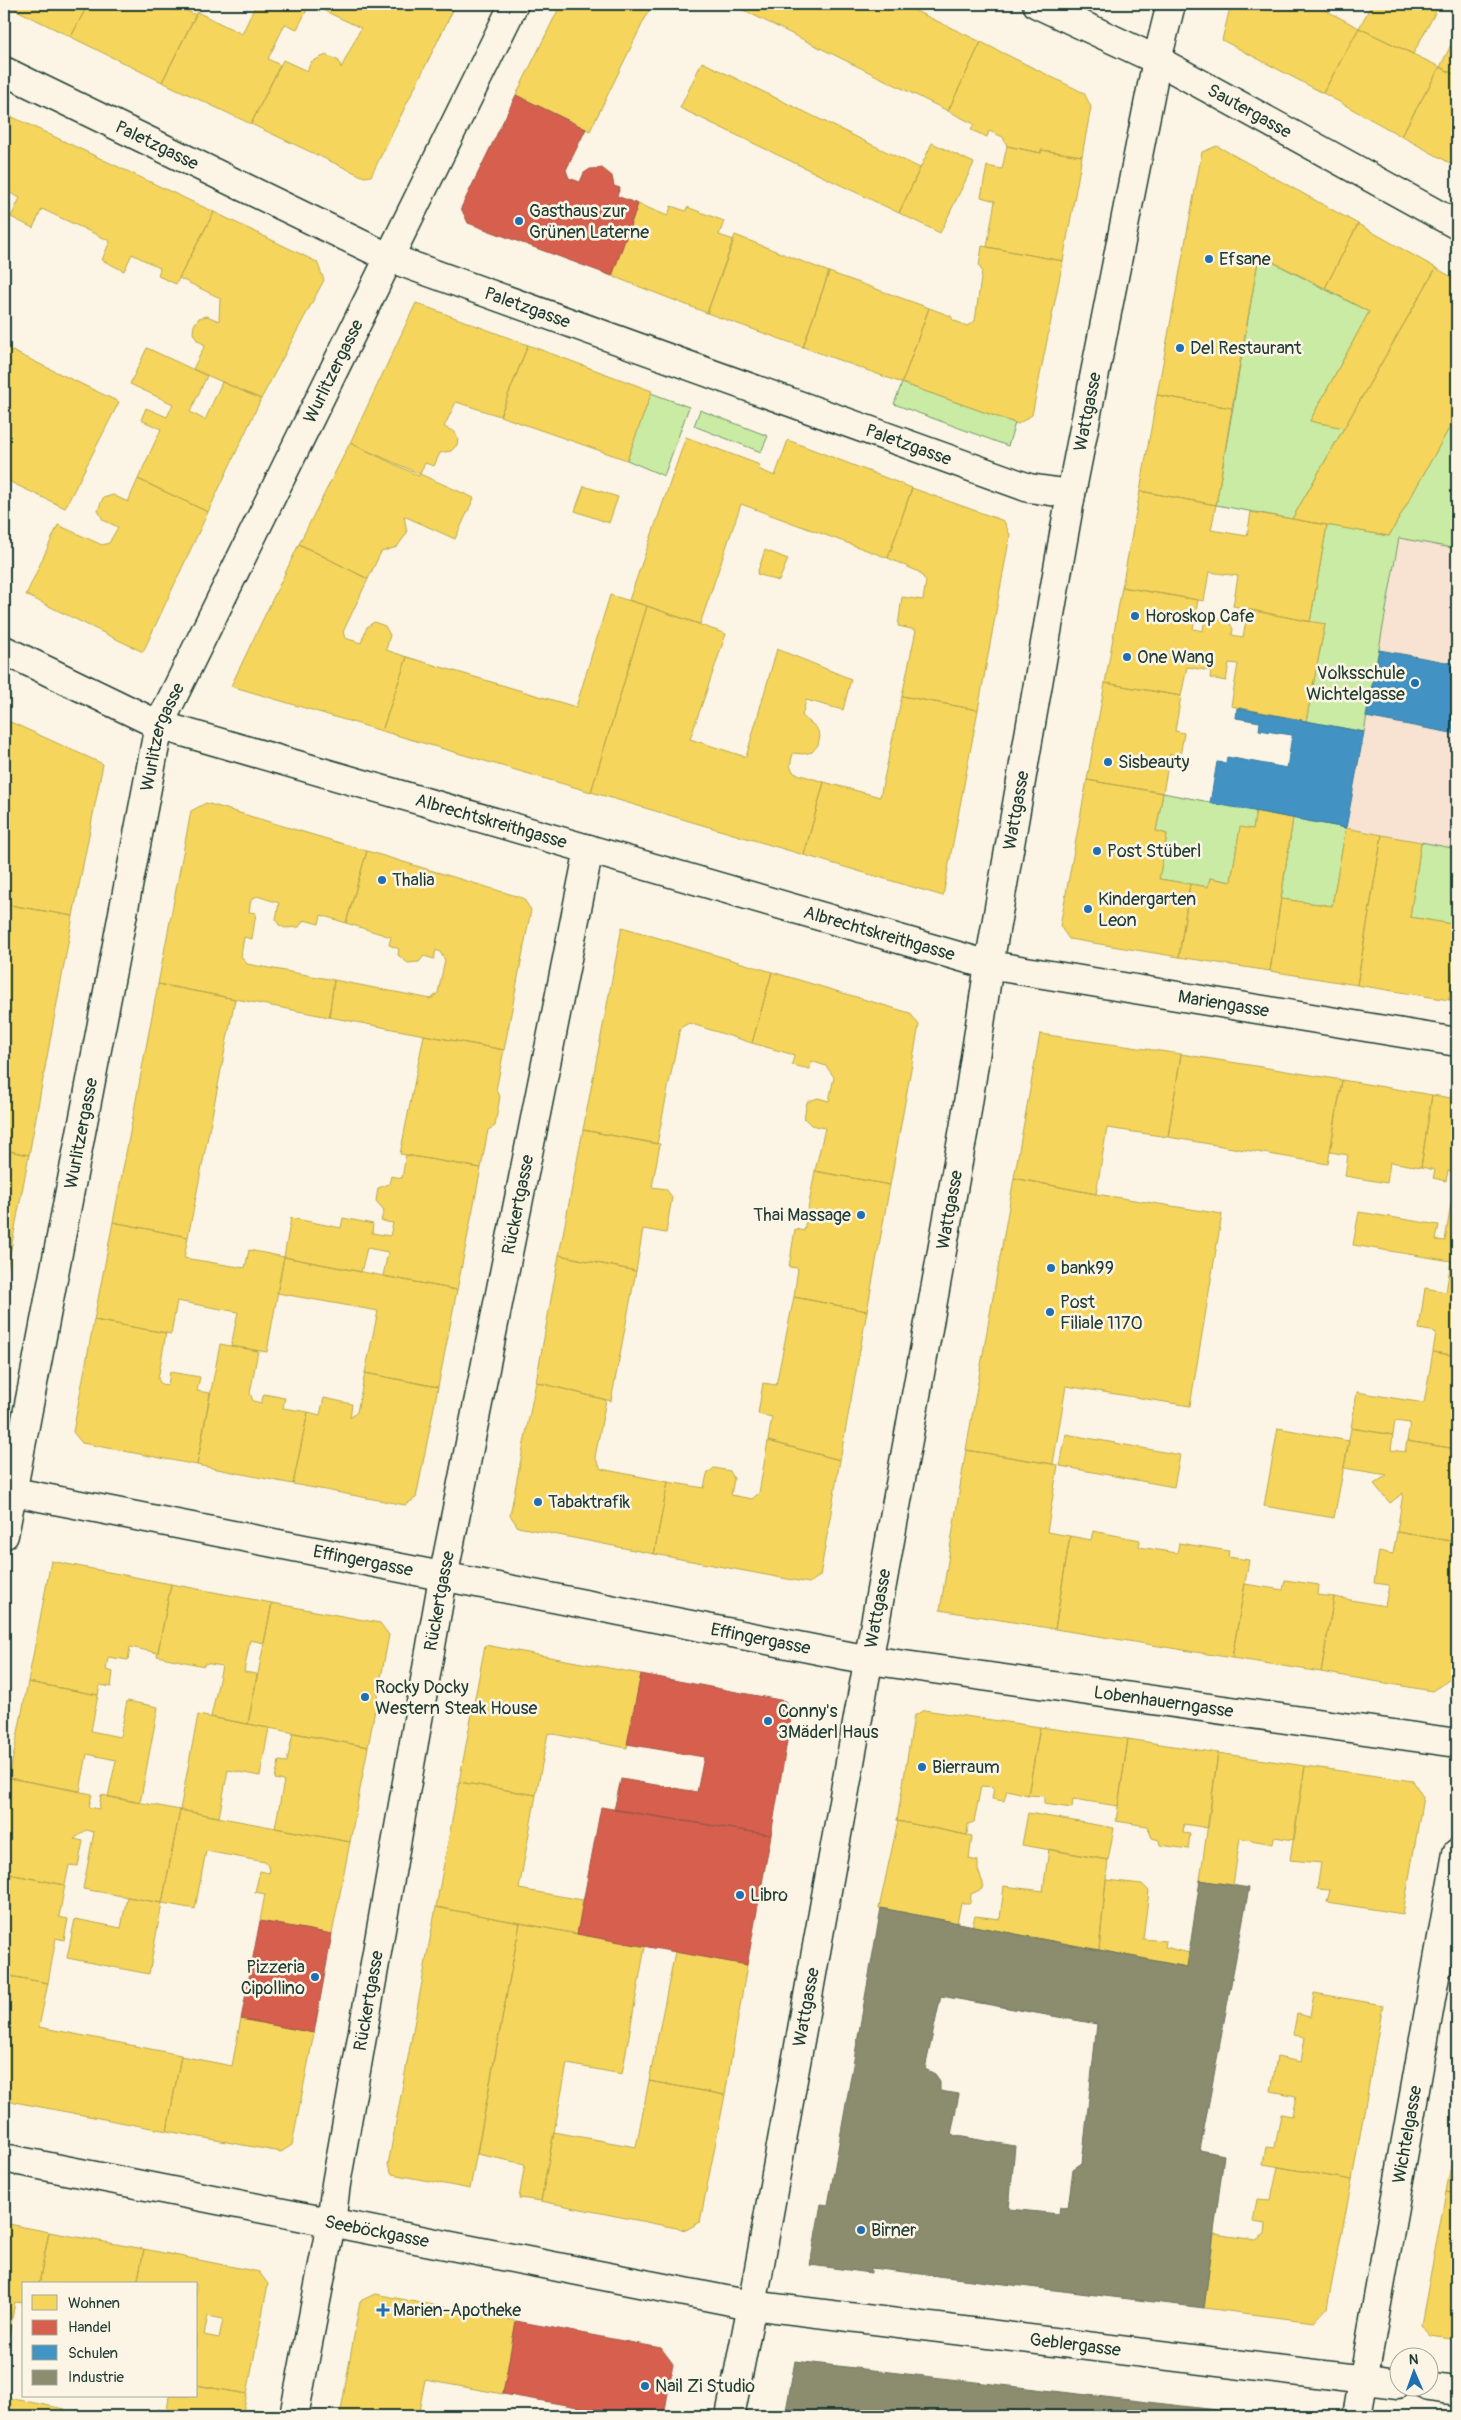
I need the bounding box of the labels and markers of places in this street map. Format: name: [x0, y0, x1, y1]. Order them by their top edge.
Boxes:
place label: Gasthaus zur Grünen Laterne: [529, 200, 649, 244]
marker: Gasthaus zur Grünen Laterne: [513, 215, 525, 227]
place label: Efsane: [1219, 248, 1271, 271]
marker: Efsane: [1203, 253, 1215, 265]
place label: Del Restaurant: [1190, 337, 1302, 360]
marker: Del Restaurant: [1174, 342, 1186, 354]
place label: Horoskop Cafe: [1145, 605, 1254, 628]
marker: Horoskop Cafe: [1129, 610, 1141, 622]
place label: One Wang: [1137, 646, 1214, 669]
marker: One Wang: [1121, 651, 1133, 663]
place label: Volksschule Wichtelgasse: [1306, 662, 1405, 706]
marker: Volksschule Wichtelgasse: [1409, 677, 1421, 689]
place label: Sisbeauty: [1118, 751, 1190, 774]
marker: Sisbeauty: [1102, 756, 1114, 768]
place label: Post Stüberl: [1107, 840, 1201, 863]
marker: Post Stüberl: [1091, 845, 1103, 857]
place label: Thalia: [392, 869, 435, 892]
marker: Thalia: [376, 874, 388, 886]
place label: Kindergarten Leon: [1098, 888, 1196, 932]
marker: Kindergarten Leon: [1082, 903, 1094, 915]
place label: Thai Massage: [753, 1204, 851, 1227]
marker: Thai Massage: [855, 1209, 867, 1221]
place label: bank99: [1061, 1257, 1114, 1280]
marker: bank99: [1045, 1262, 1057, 1274]
place label: Post Filiale 1170: [1060, 1291, 1143, 1335]
marker: Post Filiale 1170: [1044, 1306, 1056, 1318]
place label: Tabaktrafik: [548, 1491, 631, 1514]
marker: Tabaktrafik: [532, 1496, 544, 1508]
place label: Rocky Docky Western Steak House: [375, 1676, 538, 1720]
marker: Rocky Docky Western Steak House: [359, 1691, 371, 1703]
place label: Conny's 3Mäderl Haus: [778, 1700, 879, 1744]
marker: Conny's 3Mäderl Haus: [762, 1715, 774, 1727]
place label: Bierraum: [932, 1756, 1000, 1779]
marker: Bierraum: [916, 1761, 928, 1773]
place label: Libro: [750, 1884, 788, 1907]
marker: Libro: [734, 1889, 746, 1901]
place label: Pizzeria Cipollino: [241, 1956, 305, 2000]
marker: Pizzeria Cipollino: [309, 1971, 321, 1983]
place label: Birner: [871, 2219, 917, 2242]
marker: Birner: [855, 2224, 867, 2236]
place label: Marien-Apotheke: [393, 2299, 521, 2322]
marker: Marien-Apotheke: [377, 2304, 389, 2316]
place label: Nail Zi Studio: [655, 2375, 755, 2398]
marker: Nail Zi Studio: [639, 2380, 651, 2392]

